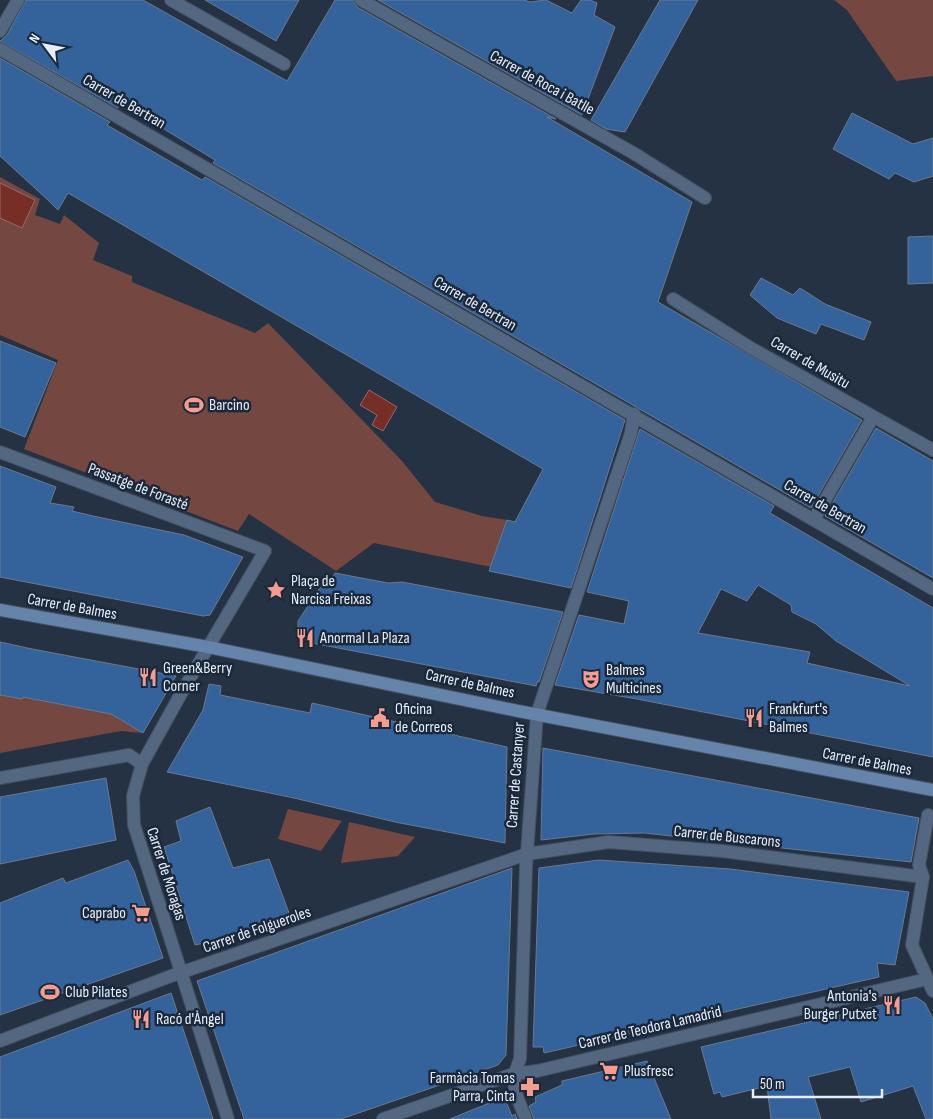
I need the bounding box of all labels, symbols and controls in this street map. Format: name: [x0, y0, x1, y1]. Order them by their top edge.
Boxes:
north arrow: [20, 20, 70, 70]
text: N: [25, 31, 44, 46]
street label: Carrer de Roca i Batlle: [486, 46, 598, 120]
street label: Carrer de Bertran: [79, 71, 169, 133]
street label: Carrer de Bertran: [430, 273, 520, 335]
street label: Carrer de Musitu: [767, 333, 853, 393]
sports icon: Barcino: [183, 394, 205, 416]
place label: Barcino: [209, 396, 250, 415]
street label: Passatge de Forasté: [85, 459, 191, 515]
street label: Carrer de Bertran: [780, 476, 870, 538]
place label: Plaça de Narcisa Freixas: [291, 572, 371, 609]
place icon: Plaça de Narcisa Freixas: [265, 579, 287, 601]
street label: Carrer de Balmes: [26, 590, 118, 624]
restaurant icon: Anormal La Plaza: [294, 627, 316, 649]
place label: Anormal La Plaza: [319, 629, 410, 648]
place label: Green&Berry Corner: [163, 659, 232, 696]
place label: Balmes Multicines: [606, 661, 662, 698]
street label: Carrer de Balmes: [424, 665, 517, 703]
restaurant icon: Green&Berry Corner: [137, 666, 159, 688]
theatre icon: Balmes Multicines: [580, 668, 602, 690]
place label: Oficina de Correos: [395, 700, 453, 737]
place label: Frankfurt's Balmes: [769, 700, 828, 737]
public building icon: Oficina de Correos: [369, 707, 391, 729]
restaurant icon: Frankfurt's Balmes: [743, 707, 765, 729]
street label: Carrer de Castanyer: [503, 721, 529, 829]
street label: Carrer de Balmes: [821, 744, 914, 780]
street label: Carrer de Buscarons: [673, 822, 782, 852]
street label: Carrer de Moragas: [142, 825, 190, 923]
supermarket icon: Caprabo: [130, 902, 152, 924]
street label: Carrer de Folgueroles: [201, 903, 314, 957]
place label: Caprabo: [82, 904, 126, 923]
sports icon: Club Pilates: [39, 981, 61, 1003]
place label: Club Pilates: [65, 983, 128, 1002]
place label: Antonia's Burger Putxet: [804, 987, 877, 1024]
restaurant icon: Antonia's Burger Putxet: [881, 994, 903, 1016]
street label: Carrer de Teodora Lamadrid: [577, 1002, 723, 1054]
restaurant icon: Racó d'Àngel: [130, 1008, 152, 1030]
place label: Racó d'Àngel: [156, 1010, 224, 1029]
supermarket icon: Plusfresc: [598, 1060, 620, 1082]
place label: Plusfresc: [624, 1062, 674, 1081]
scale bar: [753, 1066, 882, 1098]
place label: Farmàcia Tomas Parra, Cinta: [430, 1069, 515, 1106]
text: 50 m: [760, 1075, 785, 1094]
pharmacy icon: Farmàcia Tomas Parra, Cinta: [519, 1076, 541, 1098]

